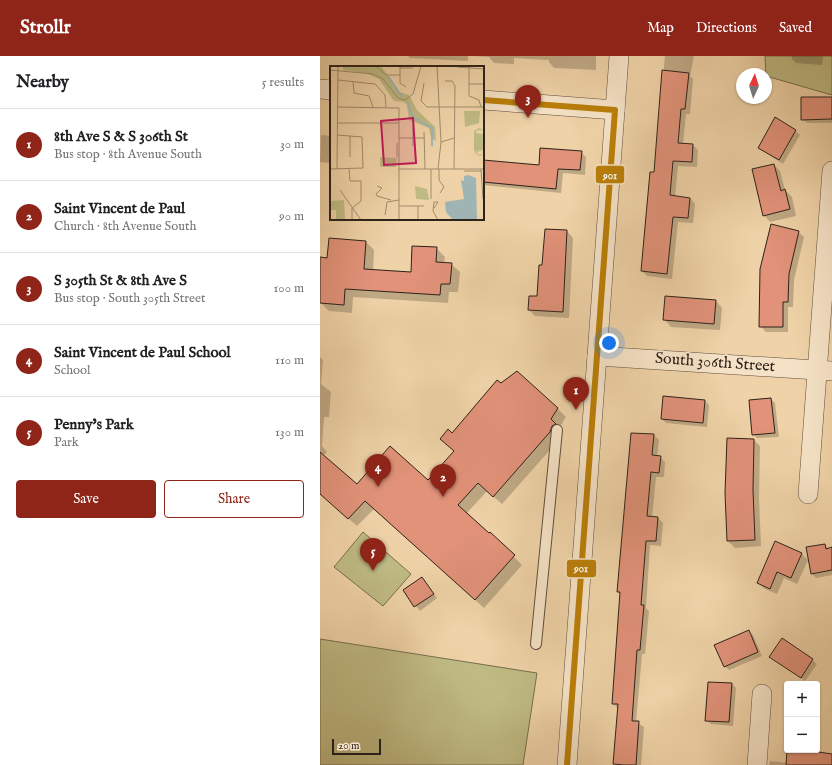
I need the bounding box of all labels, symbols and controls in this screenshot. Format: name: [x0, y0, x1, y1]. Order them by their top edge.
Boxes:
text: Strollr: [20, 16, 71, 40]
text: Map: [647, 19, 674, 37]
text: Directions: [696, 19, 757, 37]
text: Saved: [779, 19, 812, 37]
inset map: [330, 66, 484, 220]
north arrow: [736, 68, 772, 104]
text: Nearby: [16, 72, 69, 93]
text: 5 results: [262, 74, 304, 91]
pin: 3: [515, 85, 541, 118]
text: 8th Ave S & S 306th St: [54, 127, 188, 146]
text: 1: [27, 136, 31, 153]
text: 30 m: [280, 136, 304, 153]
text: Bus stop · 8th Avenue South: [54, 146, 202, 163]
line badge: 901: [595, 165, 625, 184]
text: 901: [602, 169, 617, 183]
text: Saint Vincent de Paul: [54, 199, 185, 218]
text: 2: [26, 208, 32, 225]
text: 90 m: [279, 208, 304, 225]
text: Church · 8th Avenue South: [54, 218, 196, 235]
text: S 305th St & 8th Ave S: [54, 271, 187, 290]
text: 3: [27, 280, 31, 297]
text: 100 m: [274, 280, 304, 297]
text: Bus stop · South 305th Street: [54, 290, 205, 307]
your location: [599, 333, 619, 353]
text: Saint Vincent de Paul School: [54, 343, 231, 362]
street label: South 306th Street: [654, 349, 776, 377]
text: 4: [26, 352, 32, 369]
text: 110 m: [275, 352, 304, 369]
text: School: [54, 362, 91, 379]
pin: 1: [563, 377, 589, 410]
text: Penny's Park: [54, 415, 134, 434]
text: 5: [27, 424, 31, 441]
text: 130 m: [275, 424, 304, 441]
text: Park: [54, 434, 79, 451]
pin: 4: [365, 454, 391, 487]
pin: 2: [430, 464, 456, 497]
button: Save: [16, 480, 156, 518]
button: Share: [164, 480, 304, 518]
pin: 5: [360, 538, 386, 571]
line badge: 901: [566, 559, 597, 578]
text: 901: [573, 562, 588, 576]
map controls: [784, 681, 820, 753]
button: +: [784, 681, 820, 717]
button: −: [784, 717, 820, 753]
scale bar: [332, 737, 381, 756]
text: 20 m: [338, 739, 359, 753]

